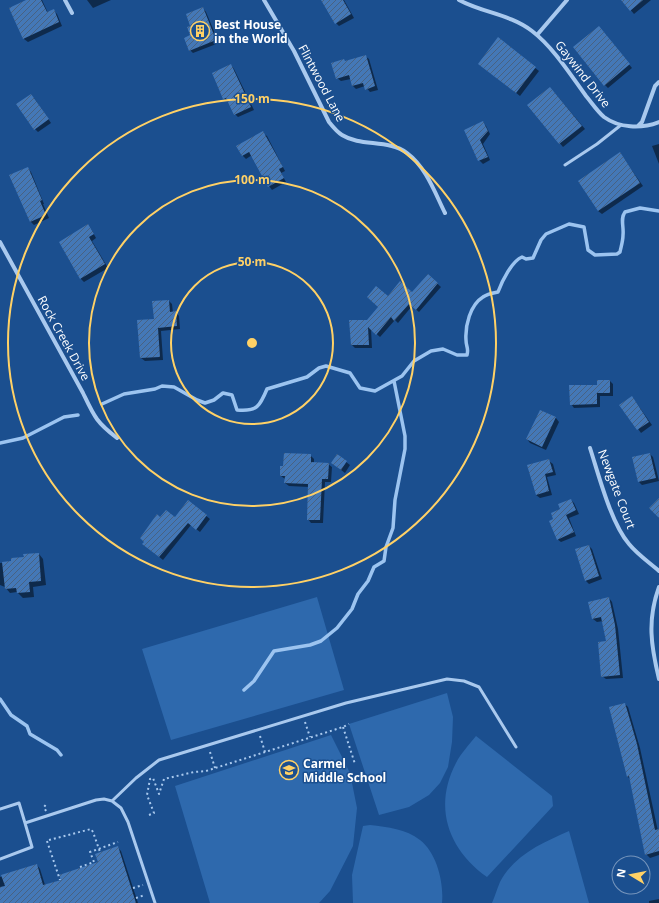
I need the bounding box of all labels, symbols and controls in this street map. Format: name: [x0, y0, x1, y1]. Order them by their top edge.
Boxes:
place label: Best House in the World: [214, 16, 288, 47]
building icon: Best House in the World: [189, 20, 211, 42]
street label: Gaywind Drive: [551, 37, 615, 111]
street label: Flintwood Lane: [295, 41, 350, 125]
text: 150 m: [234, 90, 270, 107]
text: 100 m: [234, 171, 270, 188]
text: 50 m: [238, 253, 266, 270]
street label: Rock Creek Drive: [34, 293, 94, 384]
centre of rings: [245, 336, 259, 350]
street label: Newgate Court: [594, 447, 640, 531]
place label: Carmel Middle School: [303, 755, 386, 786]
school or university icon: Carmel Middle School: [278, 759, 300, 781]
north arrow: [611, 855, 651, 895]
text: N: [612, 867, 629, 879]

